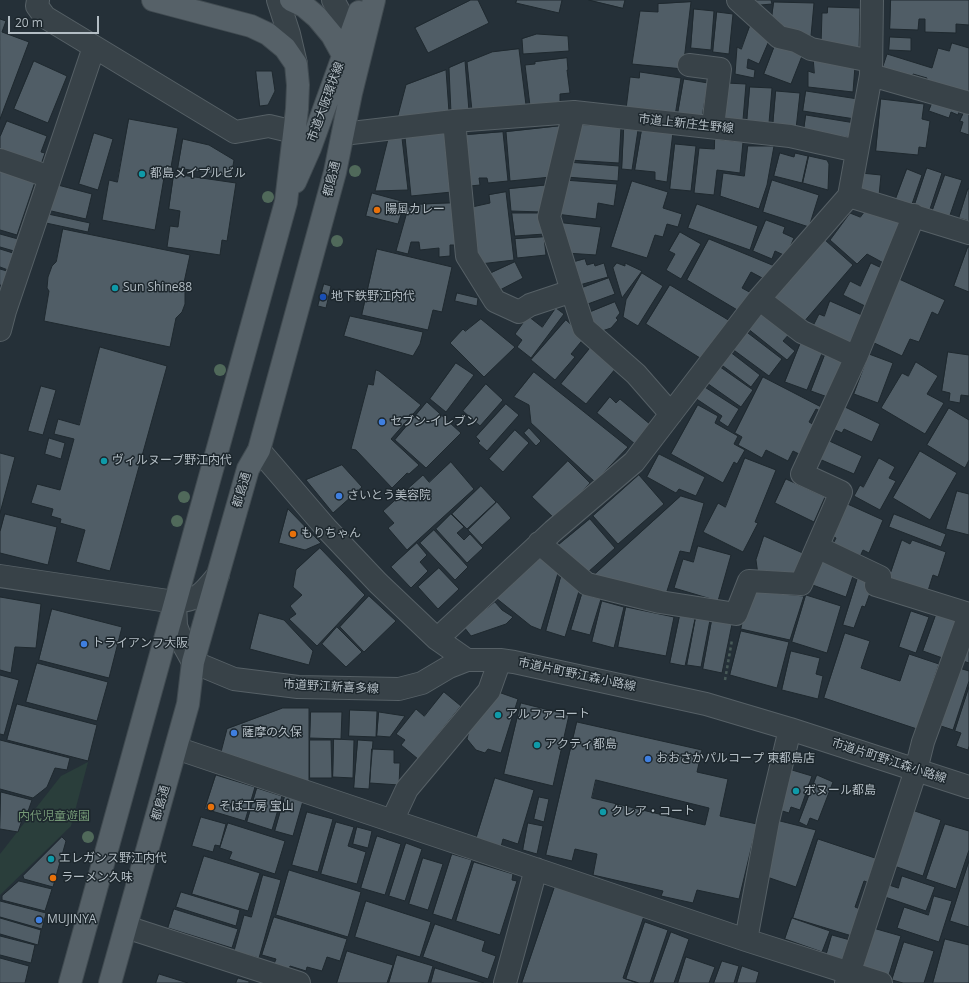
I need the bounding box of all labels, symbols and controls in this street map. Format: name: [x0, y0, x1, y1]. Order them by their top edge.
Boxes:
scale bar: [10, 8, 101, 34]
text: 20 m: [15, 14, 43, 31]
street label: 市道大阪環状線: [305, 60, 347, 144]
street label: 市道上新庄生野線: [638, 112, 734, 136]
street label: 都島通: [321, 160, 343, 198]
place label: 都島メイプルビル: [150, 167, 246, 181]
marker: 都島メイプルビル: [137, 169, 147, 179]
place label: 陽風カレー: [385, 203, 445, 217]
marker: 陽風カレー: [372, 205, 382, 215]
place label: Sun Shine88: [123, 281, 192, 295]
marker: Sun Shine88: [110, 283, 120, 293]
place label: 地下鉄野江内代: [331, 290, 415, 304]
marker: 地下鉄野江内代: [318, 292, 328, 302]
place label: セブン-イレブン: [390, 415, 478, 429]
marker: セブン-イレブン: [377, 417, 387, 427]
place label: ヴィルヌーブ野江内代: [112, 454, 232, 468]
marker: ヴィルヌーブ野江内代: [99, 456, 109, 466]
street label: 都島通: [230, 471, 254, 509]
place label: さいとう美容院: [347, 489, 431, 503]
marker: さいとう美容院: [334, 491, 344, 501]
place label: もりちゃん: [301, 527, 361, 541]
marker: もりちゃん: [288, 529, 298, 539]
place label: トライアンフ大阪: [92, 637, 188, 651]
marker: トライアンフ大阪: [79, 639, 89, 649]
street label: 市道片町野江森小路線: [517, 655, 637, 695]
street label: 市道野江新喜多線: [283, 677, 379, 697]
place label: アルファコート: [506, 708, 590, 722]
marker: アルファコート: [493, 710, 503, 720]
place label: 薩摩の久保: [242, 726, 302, 740]
marker: 薩摩の久保: [229, 728, 239, 738]
street label: 市道片町野江森小路線: [830, 736, 948, 786]
place label: アクティ都島: [545, 738, 617, 752]
marker: アクティ都島: [532, 740, 542, 750]
place label: おおさかパルコープ 東都島店: [656, 752, 815, 766]
marker: おおさかパルコープ 東都島店: [643, 754, 653, 764]
street label: 都島通: [149, 784, 173, 822]
place label: ボヌール都島: [804, 784, 876, 798]
marker: ボヌール都島: [791, 786, 801, 796]
place label: そば工房 宝山: [219, 800, 294, 814]
marker: そば工房 宝山: [206, 802, 216, 812]
place label: クレア・コート: [611, 805, 695, 819]
marker: クレア・コート: [598, 807, 608, 817]
park label: 内代児童遊園: [18, 810, 90, 824]
place label: エレガンス野江内代: [59, 852, 167, 866]
marker: エレガンス野江内代: [46, 854, 56, 864]
place label: ラーメン久味: [61, 871, 133, 885]
marker: ラーメン久味: [48, 873, 58, 883]
place label: MUJINYA: [47, 913, 96, 927]
marker: MUJINYA: [34, 915, 44, 925]

